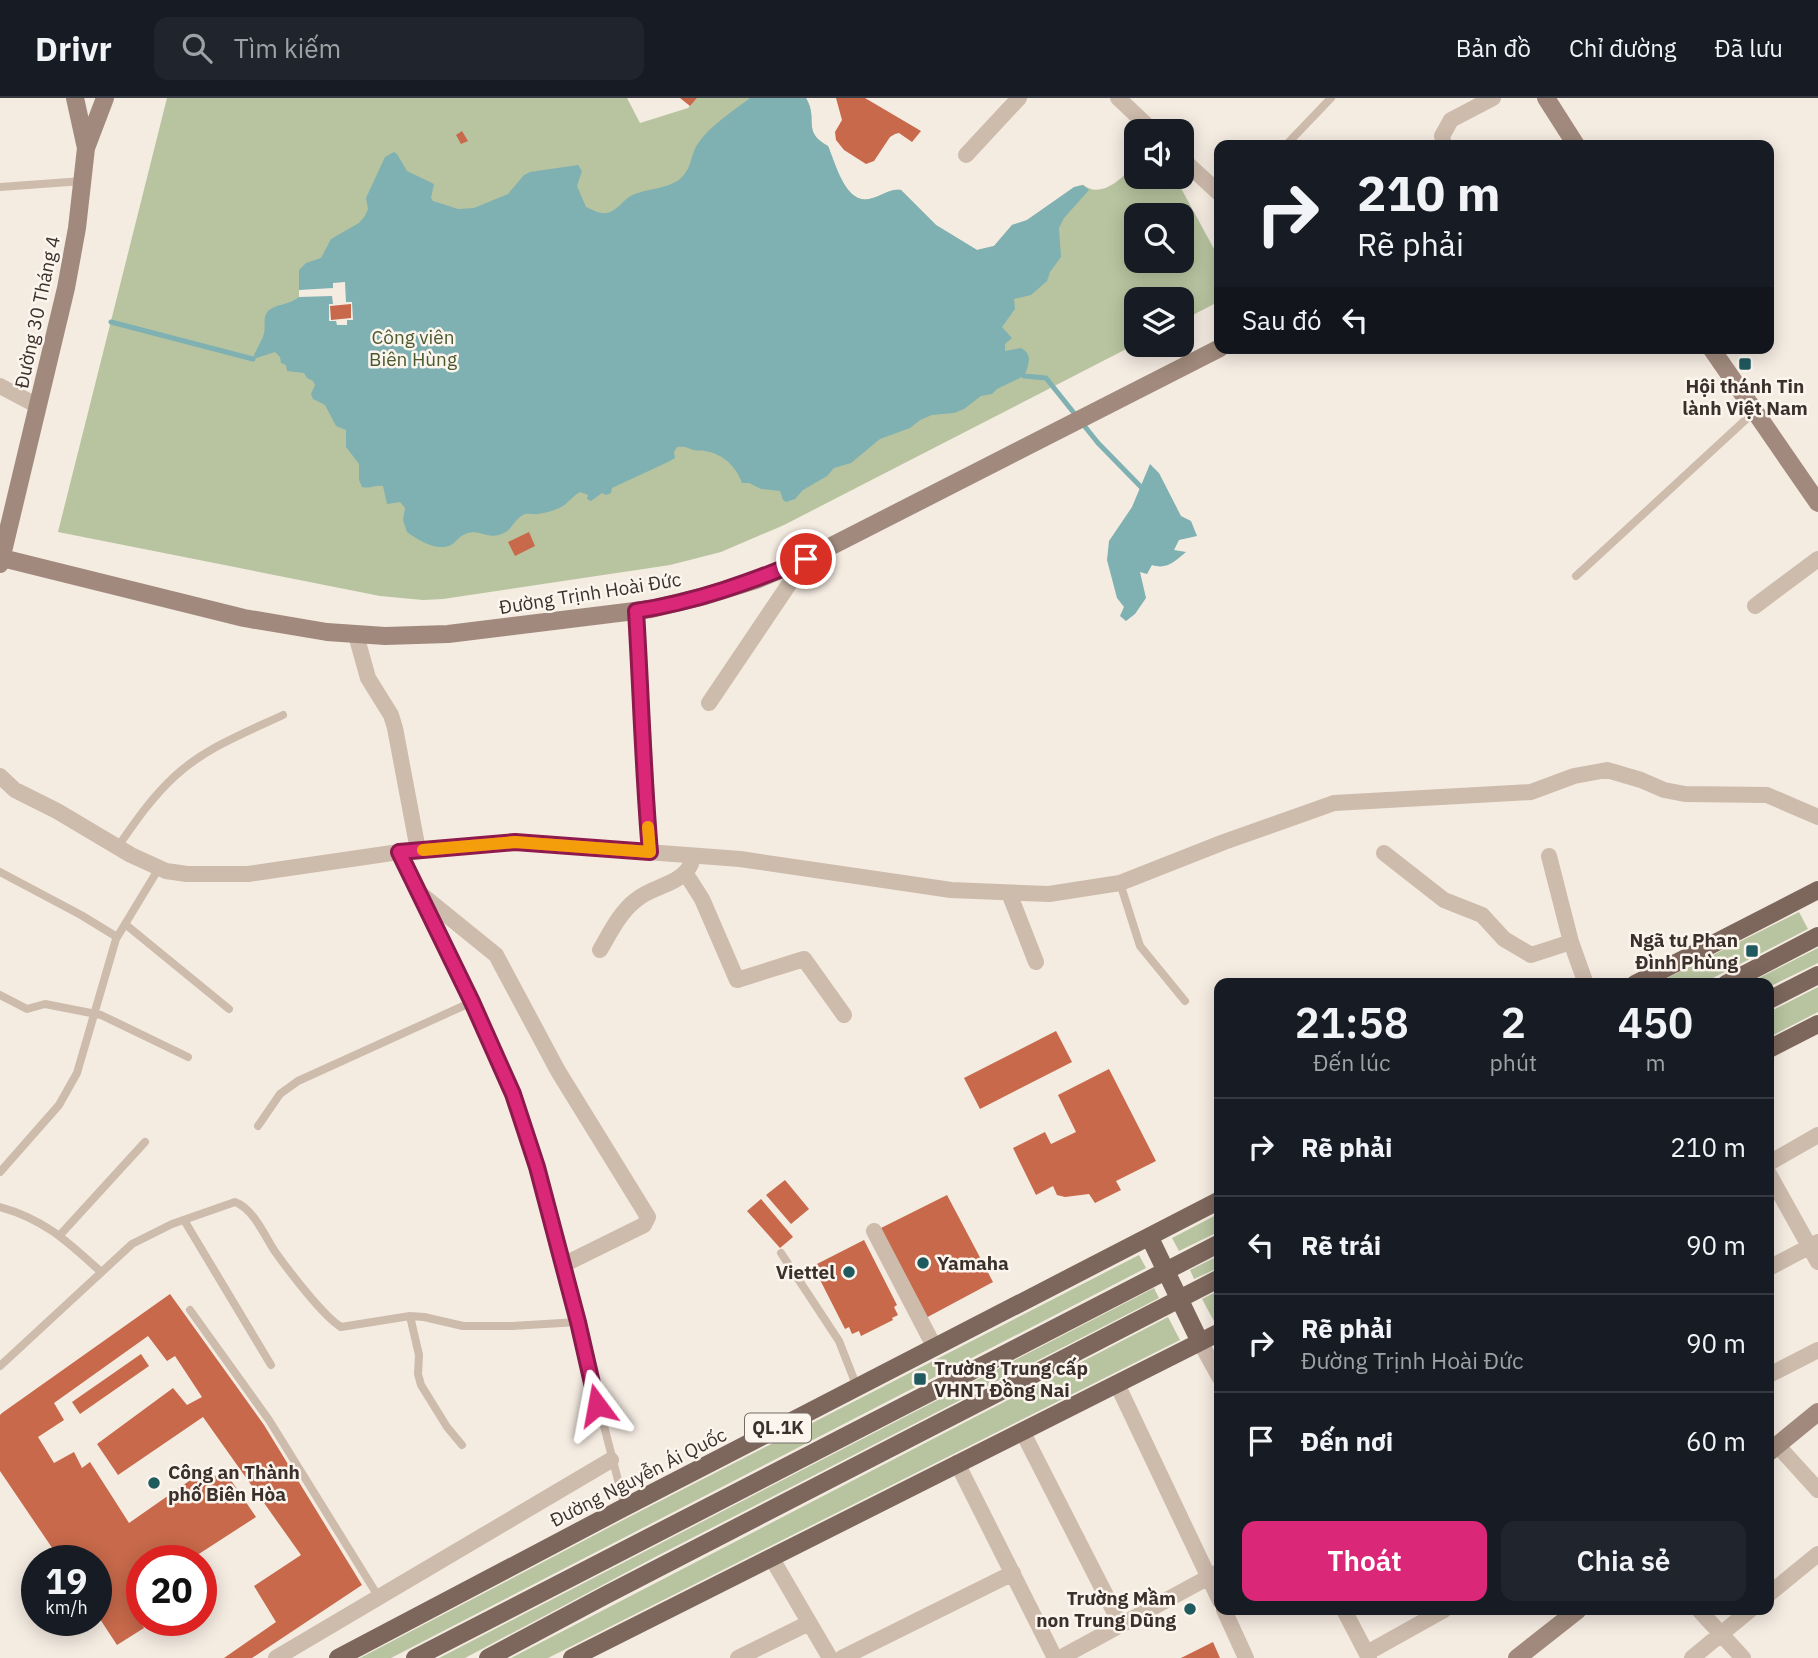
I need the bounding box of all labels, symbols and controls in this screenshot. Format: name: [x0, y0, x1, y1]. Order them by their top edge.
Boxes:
search box: [154, 17, 644, 80]
text: Drivr: [35, 27, 112, 70]
icon: search: [178, 29, 216, 67]
text: Tìm kiếm: [234, 31, 341, 65]
text: Bản đồ: [1456, 32, 1531, 64]
text: Chỉ đường: [1569, 32, 1677, 64]
text: Đã lưu: [1715, 32, 1783, 64]
map controls: [1124, 119, 1194, 357]
button: sound: [1124, 119, 1194, 189]
text: 210 m: [1357, 161, 1501, 224]
icon: right: [1242, 168, 1333, 259]
button: search: [1124, 203, 1194, 273]
text: Rẽ phải: [1357, 223, 1464, 265]
street label: Đường 30 Tháng 4: [9, 234, 65, 390]
button: layers: [1124, 287, 1194, 357]
icon: left: [1336, 301, 1374, 339]
text: Sau đó: [1242, 303, 1322, 337]
park label: Công viên Biên Hùng: [369, 325, 457, 371]
marker: Hội thánh Tin lành Việt Nam: [1737, 356, 1753, 372]
place label: Hội thánh Tin lành Việt Nam: [1682, 374, 1808, 420]
pin: [776, 529, 836, 589]
icon: arrive: [787, 540, 825, 578]
street label: Đường Trịnh Hoài Đức: [497, 567, 683, 619]
place label: Ngã tư Phan Đình Phùng: [1629, 928, 1738, 974]
marker: Ngã tư Phan Đình Phùng: [1744, 943, 1760, 959]
text: 21:58: [1295, 995, 1409, 1050]
text: 2: [1501, 995, 1526, 1050]
text: 450: [1618, 995, 1693, 1050]
text: Đến lúc: [1313, 1047, 1391, 1077]
text: phút: [1490, 1047, 1537, 1077]
text: m: [1645, 1047, 1666, 1077]
icon: right: [1242, 1128, 1280, 1166]
text: Rẽ phải: [1301, 1130, 1392, 1164]
text: 210 m: [1670, 1130, 1746, 1164]
icon: left: [1242, 1226, 1280, 1264]
text: Rẽ trái: [1301, 1228, 1381, 1262]
text: 90 m: [1686, 1228, 1746, 1262]
place label: Yamaha: [937, 1251, 1009, 1275]
marker: Yamaha: [915, 1255, 931, 1271]
place label: Viettel: [776, 1260, 835, 1284]
marker: Viettel: [841, 1264, 857, 1280]
text: Rẽ phải: [1301, 1311, 1392, 1345]
icon: right: [1242, 1324, 1280, 1362]
text: 90 m: [1686, 1326, 1746, 1360]
text: Đường Trịnh Hoài Đức: [1301, 1345, 1524, 1375]
place label: Trường Trung cấp VHNT Đồng Nai: [934, 1356, 1088, 1402]
position arrow: [560, 1368, 634, 1442]
marker: Trường Trung cấp VHNT Đồng Nai: [912, 1371, 928, 1387]
road number: QL.1K: [745, 1414, 811, 1442]
street label: Đường Nguyễn Ái Quốc: [546, 1422, 731, 1532]
icon: arrive: [1242, 1422, 1280, 1460]
text: Đến nơi: [1301, 1424, 1393, 1458]
text: 60 m: [1686, 1424, 1746, 1458]
place label: Công an Thành phố Biên Hòa: [168, 1460, 300, 1506]
marker: Công an Thành phố Biên Hòa: [146, 1475, 162, 1491]
button: Thoát: [1242, 1521, 1487, 1601]
button: Chia sẻ: [1501, 1521, 1746, 1601]
speed limit sign: 20: [126, 1545, 217, 1636]
text: 19: [45, 1558, 88, 1604]
place label: Trường Mầm non Trung Dũng: [1036, 1586, 1177, 1632]
text: km/h: [45, 1596, 88, 1619]
marker: Trường Mầm non Trung Dũng: [1182, 1601, 1198, 1617]

